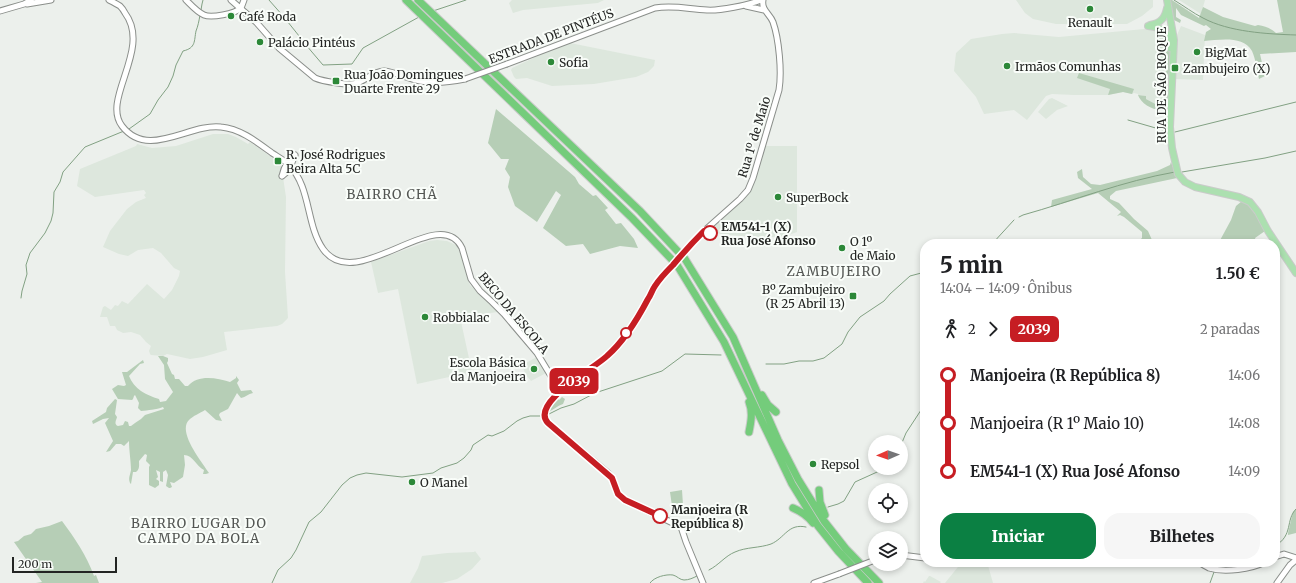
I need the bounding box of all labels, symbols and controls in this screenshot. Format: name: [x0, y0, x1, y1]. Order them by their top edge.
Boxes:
marker: Renault: [1085, 4, 1095, 14]
street label: ESTRADA DE PINTÉUS: [486, 5, 616, 67]
place label: Café Roda: [239, 9, 297, 24]
marker: Café Roda: [226, 11, 236, 21]
place label: Renault: [1068, 15, 1113, 30]
street label: RUA DE SÃO ROQUE: [1154, 26, 1169, 143]
place label: Palácio Pintéus: [268, 35, 355, 50]
marker: Palácio Pintéus: [255, 37, 265, 47]
place label: BigMat: [1205, 45, 1247, 60]
marker: BigMat: [1192, 47, 1202, 57]
place label: Sofia: [559, 55, 589, 70]
marker: Sofia: [546, 57, 556, 67]
place label: Irmãos Comunhas: [1015, 59, 1121, 74]
marker: Irmãos Comunhas: [1002, 61, 1012, 71]
place label: Zambujeiro (X): [1183, 61, 1270, 76]
marker: Zambujeiro (X): [1170, 63, 1180, 73]
place label: Rua João Domingues Duarte Frente 29: [344, 67, 464, 96]
marker: Rua João Domingues Duarte Frente 29: [331, 76, 341, 86]
street label: Rua 1º de Maio: [735, 95, 773, 179]
place label: R. José Rodrigues Beira Alta 5C: [286, 147, 385, 176]
marker: R. José Rodrigues Beira Alta 5C: [273, 156, 283, 166]
district label: BAIRRO CHÃ: [346, 186, 438, 203]
place label: SuperBock: [786, 190, 849, 205]
marker: SuperBock: [773, 192, 783, 202]
place label: EM541-1 (X) Rua José Afonso: [721, 219, 816, 248]
marker: EM541-1 (X) Rua José Afonso: [702, 225, 718, 241]
place label: O 1º de Maio: [850, 234, 896, 263]
marker: O 1º de Maio: [837, 243, 847, 253]
text: 5 min: [940, 251, 1003, 279]
district label: ZAMBUJEIRO: [786, 263, 882, 280]
text: 1.50 €: [1216, 264, 1260, 283]
street label: BECO DA ESCOLA: [476, 269, 553, 357]
text: 14:04 – 14:09 · Ônibus: [940, 280, 1072, 297]
place label: Bº Zambujeiro (R 25 Abril 13): [762, 282, 845, 311]
marker: Bº Zambujeiro (R 25 Abril 13): [848, 291, 858, 301]
place label: Robbialac: [433, 310, 489, 325]
marker: Robbialac: [420, 312, 430, 322]
icon: walk: [940, 318, 962, 340]
icon: forward: [982, 318, 1004, 340]
text: 2039: [1018, 320, 1051, 338]
text: 2: [968, 321, 976, 338]
text: 2 paradas: [1200, 321, 1260, 338]
unlabelled marker: [620, 327, 632, 339]
place label: Escola Básica da Manjoeira: [450, 355, 527, 384]
marker: Escola Básica da Manjoeira: [529, 364, 539, 374]
text: Manjoeira (R República 8): [970, 366, 1160, 385]
text: 14:06: [1228, 367, 1260, 384]
line badge: 2039: [546, 368, 602, 394]
text: 2039: [557, 372, 591, 390]
text: Manjoeira (R 1º Maio 10): [970, 414, 1144, 433]
text: 14:08: [1228, 415, 1260, 432]
north arrow: [868, 435, 908, 475]
map controls: [868, 435, 908, 571]
place label: Repsol: [821, 457, 860, 472]
marker: Repsol: [808, 459, 818, 469]
text: EM541-1 (X) Rua José Afonso: [970, 462, 1180, 481]
text: 14:09: [1228, 463, 1260, 480]
place label: O Manel: [420, 475, 468, 490]
marker: O Manel: [407, 477, 417, 487]
button: locate: [868, 483, 908, 523]
place label: Manjoeira (R República 8): [671, 502, 748, 531]
marker: Manjoeira (R República 8): [652, 508, 668, 524]
button: Iniciar: [940, 513, 1096, 559]
button: Bilhetes: [1104, 513, 1260, 559]
district label: BAIRRO LUGAR DO CAMPO DA BOLA: [131, 515, 267, 547]
button: layers: [868, 531, 908, 571]
scale bar: [12, 555, 117, 574]
text: 200 m: [18, 557, 52, 571]

